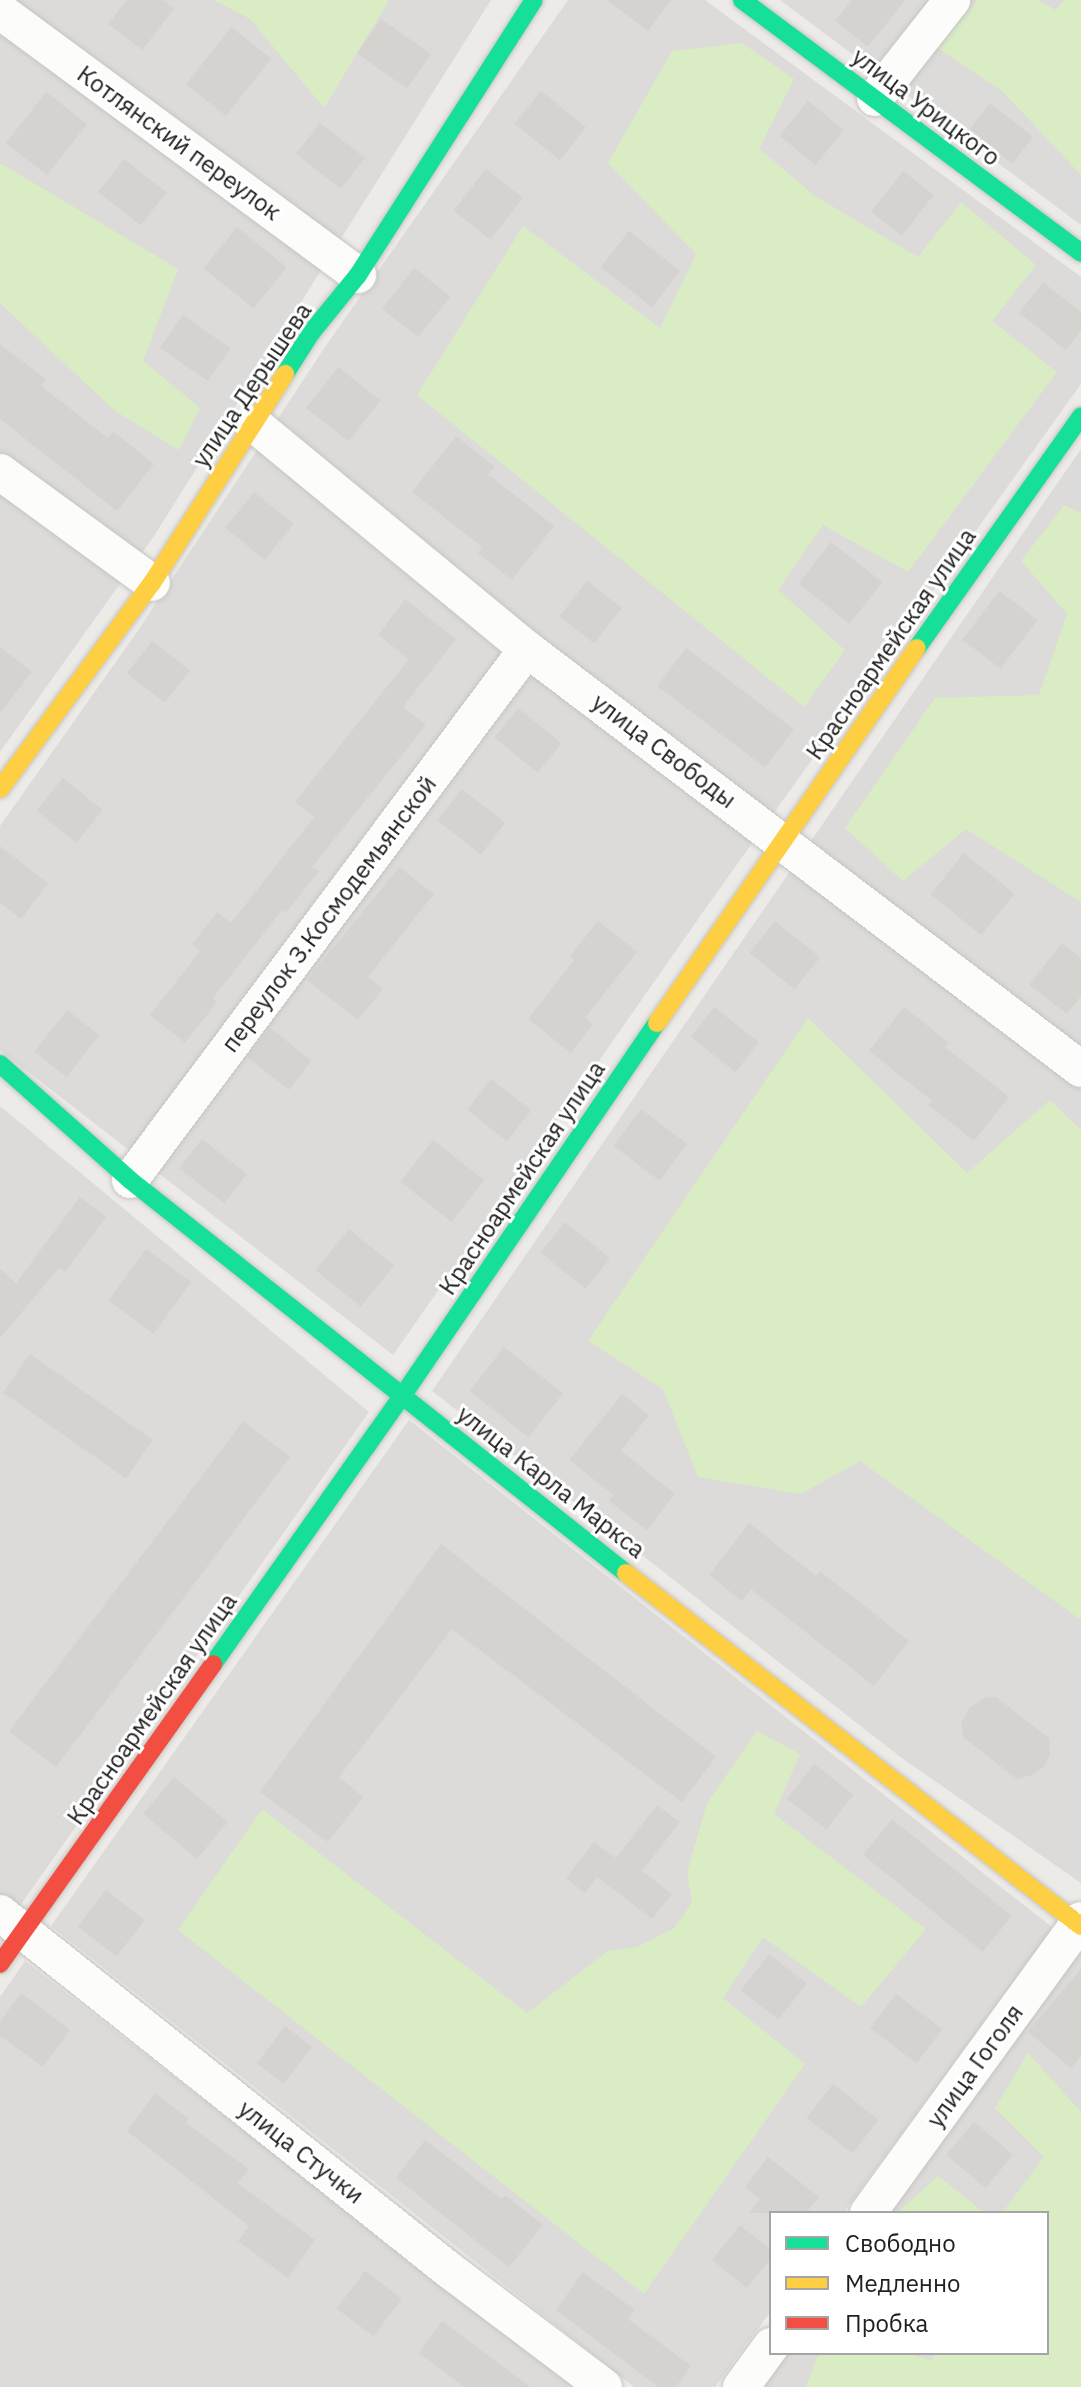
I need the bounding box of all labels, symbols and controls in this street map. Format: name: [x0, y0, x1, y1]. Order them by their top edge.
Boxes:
street label: улица Урицкого: [846, 42, 1006, 172]
street label: Котлянский переулок: [72, 59, 286, 227]
street label: улица Дерышева: [186, 297, 318, 473]
street label: Красноармейская улица: [800, 523, 982, 765]
street label: улица Свободы: [586, 688, 742, 814]
street label: переулок З.Космодемьянской: [216, 770, 442, 1058]
street label: Красноармейская улица: [433, 1056, 611, 1300]
street label: улица Карла Маркса: [451, 1400, 651, 1564]
street label: Красноармейская улица: [61, 1588, 243, 1830]
street label: улица Гоголя: [921, 1999, 1029, 2133]
street label: улица Стучки: [233, 2094, 369, 2210]
legend: [769, 2211, 1049, 2355]
text: Свободно: [845, 2227, 956, 2259]
text: Медленно: [845, 2267, 961, 2299]
text: Пробка: [845, 2307, 928, 2339]

